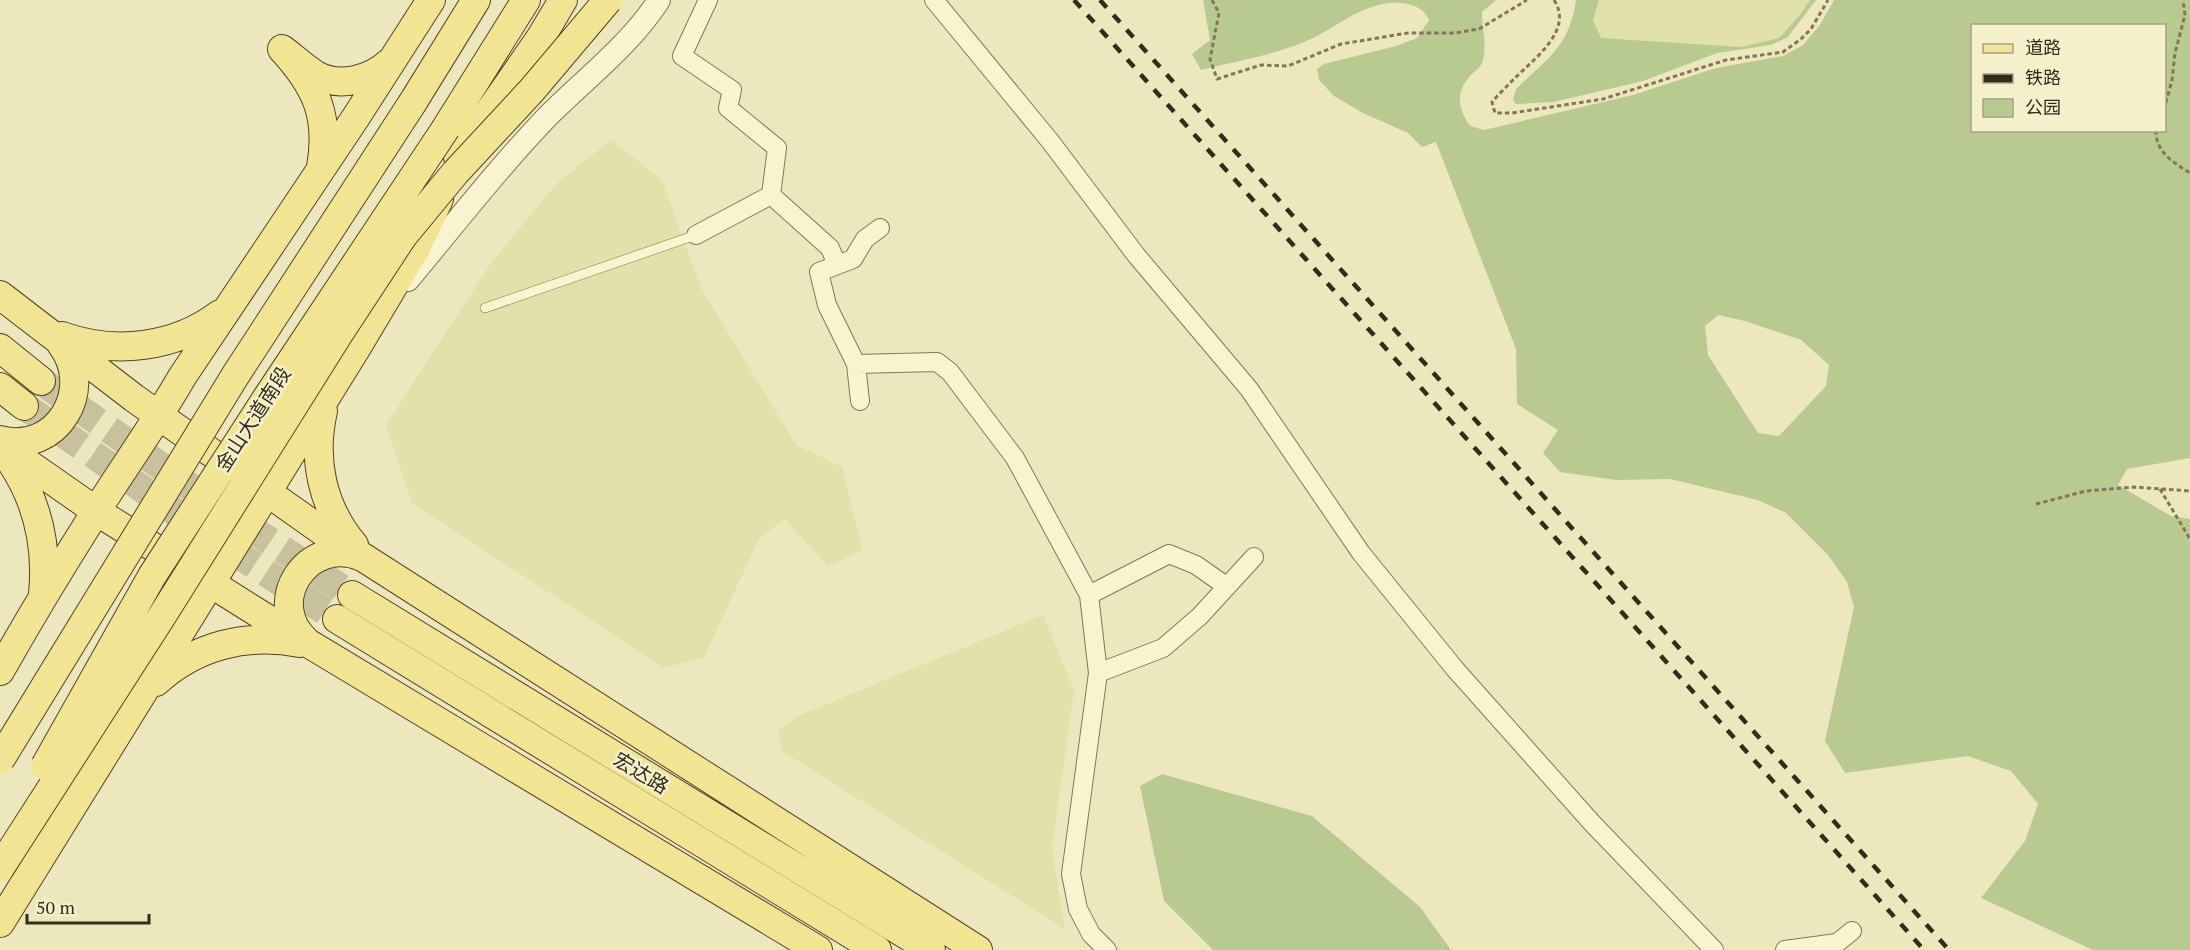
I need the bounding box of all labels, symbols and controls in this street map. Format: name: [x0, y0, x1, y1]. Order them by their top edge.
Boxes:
legend: [1971, 24, 2166, 132]
text: 道路: [2025, 35, 2061, 59]
text: 铁路: [2025, 65, 2061, 89]
text: 公园: [2025, 95, 2061, 119]
street label: 金山大道南段: [209, 361, 297, 476]
street label: 宏达路: [609, 746, 674, 800]
scale bar: [27, 887, 148, 925]
text: 50 m: [36, 895, 76, 919]

